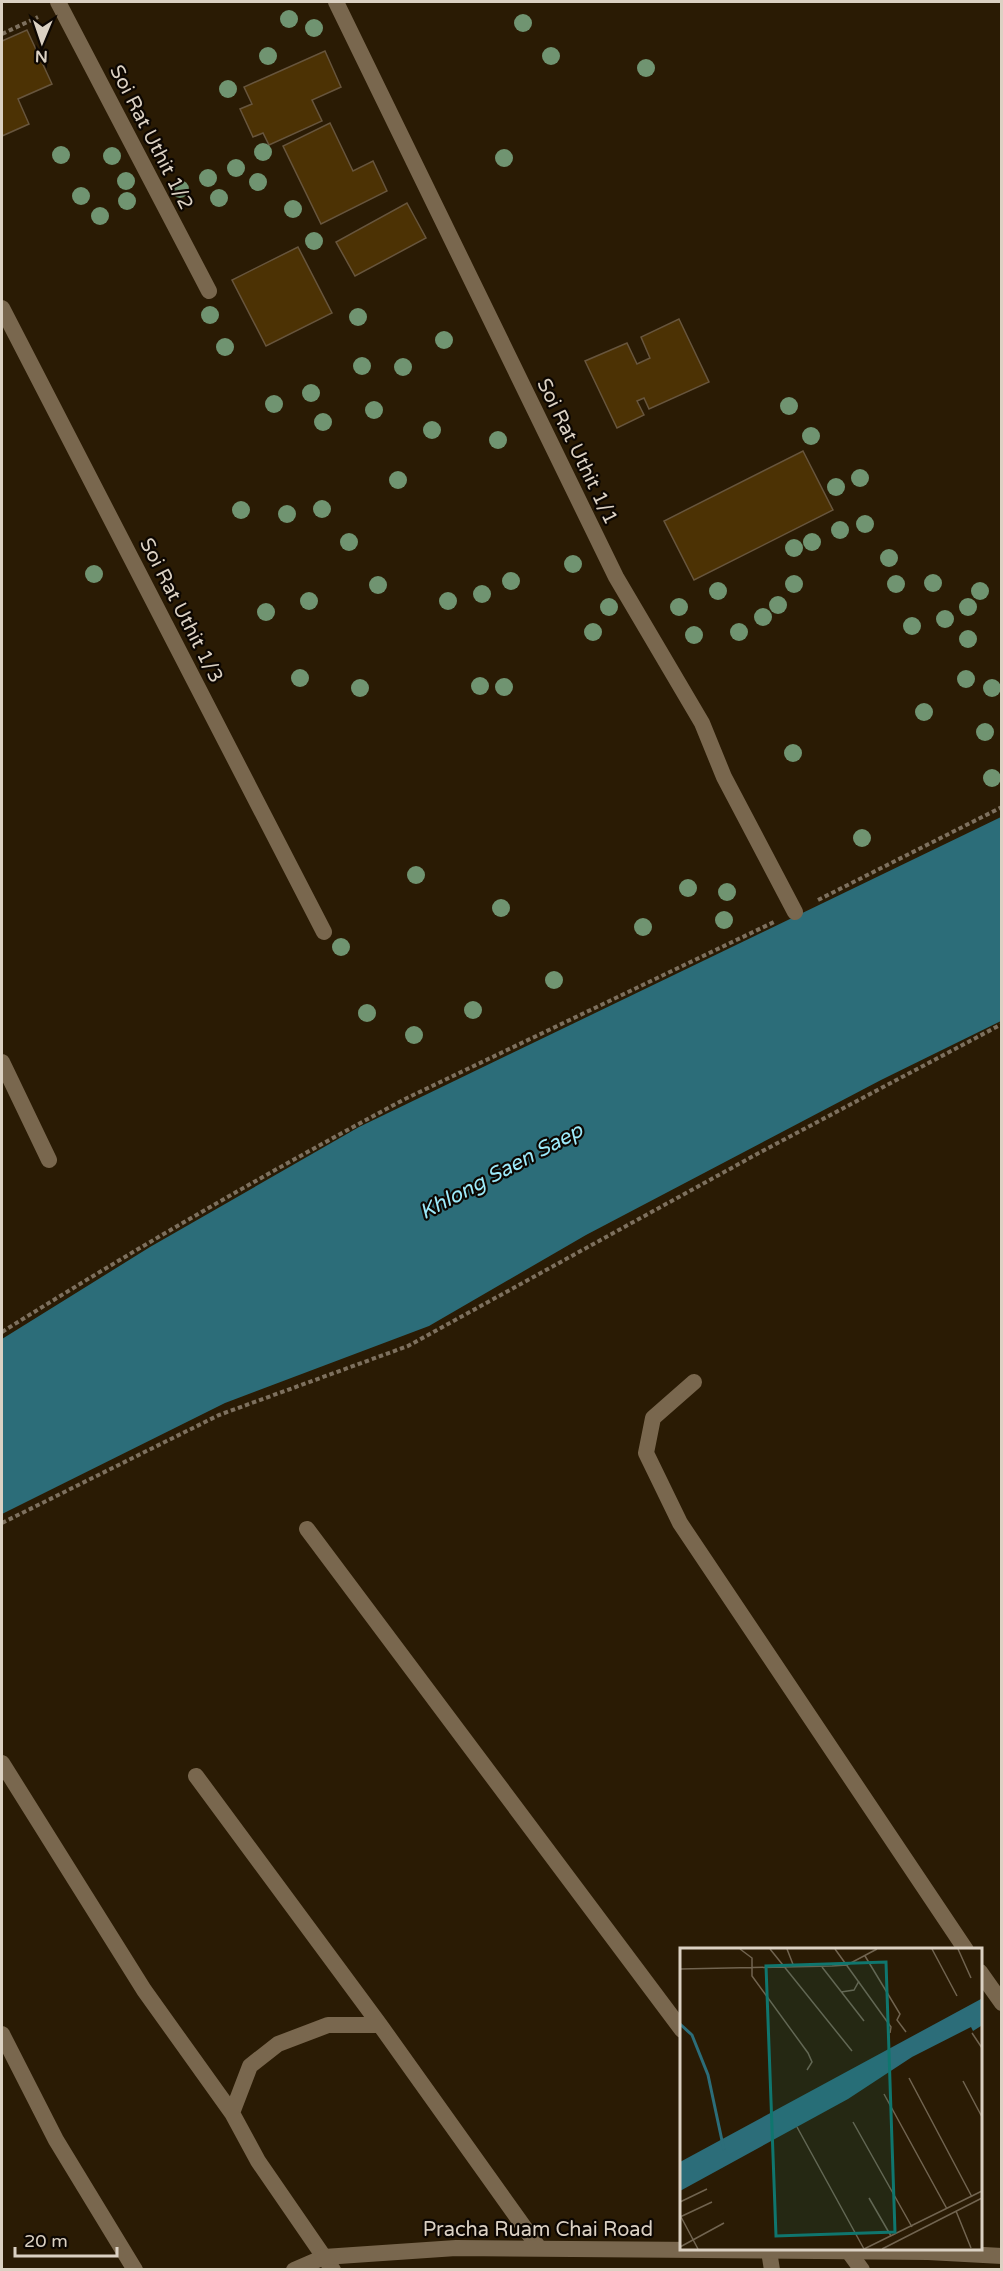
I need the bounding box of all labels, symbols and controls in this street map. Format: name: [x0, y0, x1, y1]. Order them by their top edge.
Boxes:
north arrow: [12, 12, 72, 72]
text: N: [35, 46, 48, 66]
street label: Soi Rat Uthit 1/2: [104, 61, 198, 214]
street label: Soi Rat Uthit 1/1: [531, 375, 623, 528]
street label: Soi Rat Uthit 1/3: [134, 534, 228, 687]
water label: Khlong Saen Saep: [415, 1117, 589, 1225]
inset map: [680, 1948, 982, 2250]
street label: Pracha Ruam Chai Road: [423, 2218, 653, 2242]
scale bar: [15, 2220, 117, 2258]
text: 20 m: [24, 2230, 68, 2252]

